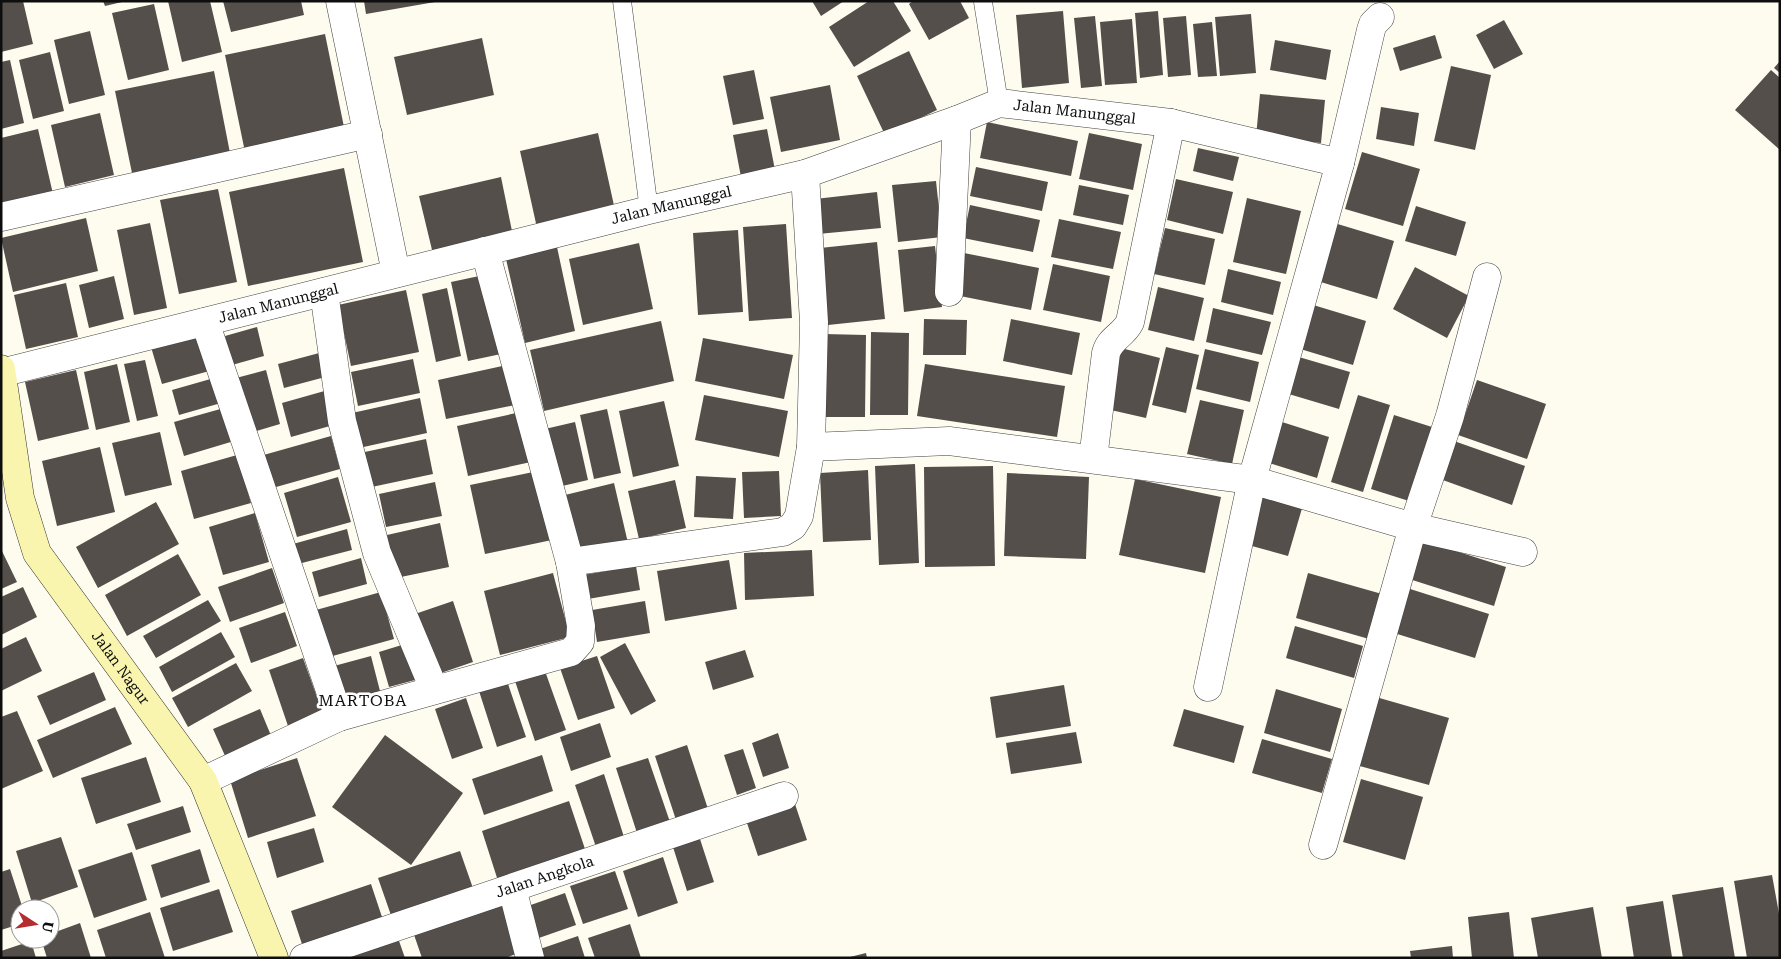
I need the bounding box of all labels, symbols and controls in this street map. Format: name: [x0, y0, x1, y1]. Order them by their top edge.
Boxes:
street label: Jalan Manunggal: [1012, 96, 1137, 128]
street label: Jalan Manunggal: [609, 182, 734, 228]
street label: Jalan Manunggal: [216, 279, 341, 327]
street label: Jalan Nagur: [88, 628, 153, 708]
district label: MARTOBA: [318, 691, 408, 710]
street label: Jalan Angkola: [493, 852, 596, 902]
north arrow: [10, 899, 60, 949]
text: U: [39, 920, 57, 934]

